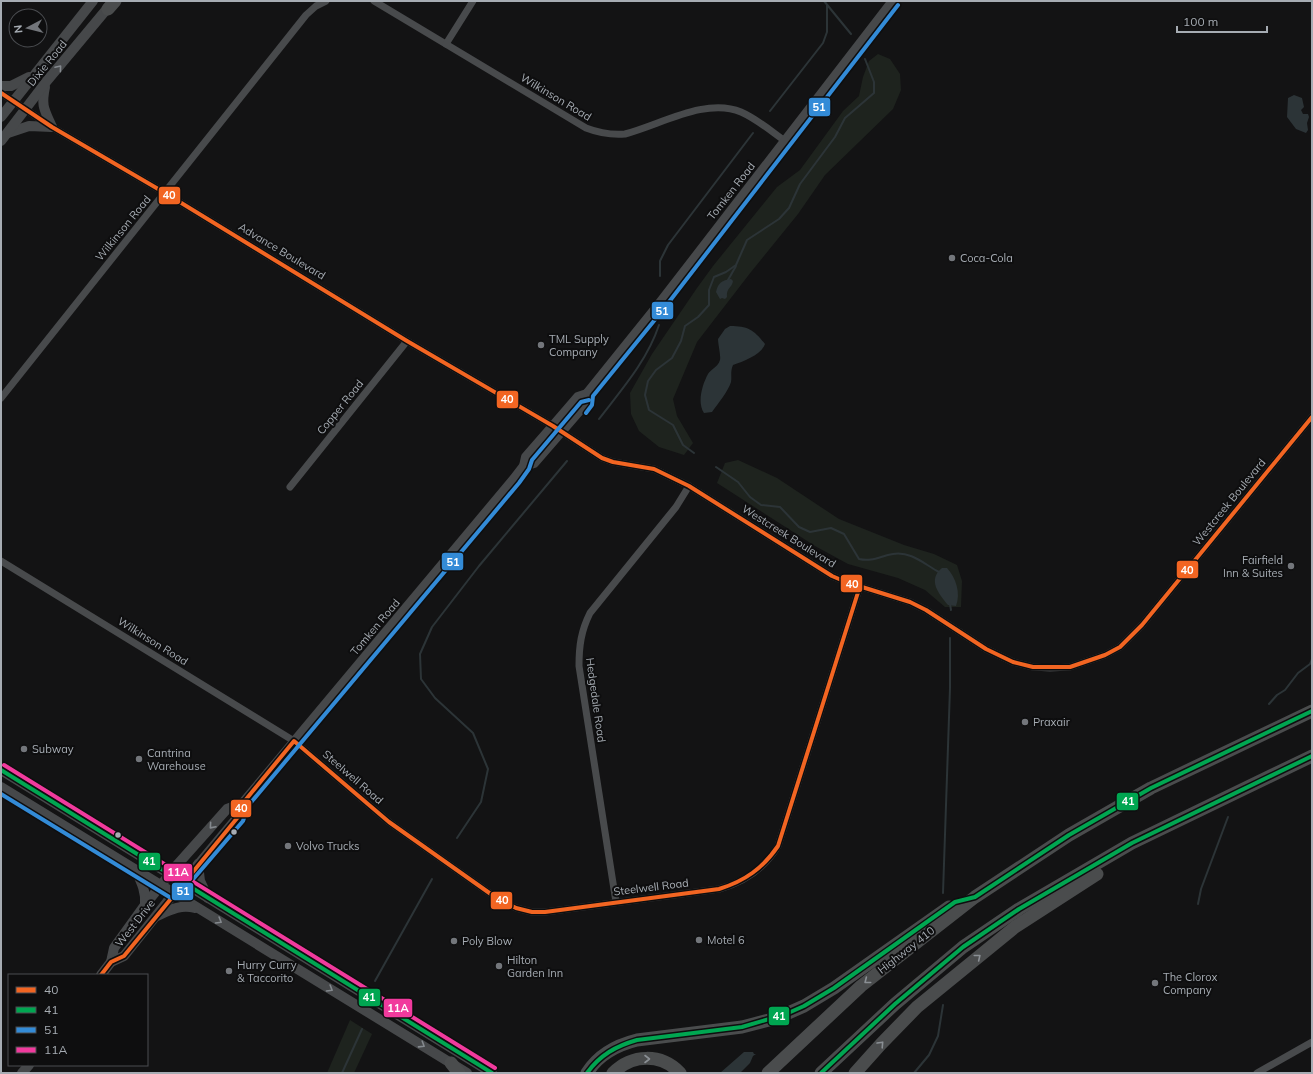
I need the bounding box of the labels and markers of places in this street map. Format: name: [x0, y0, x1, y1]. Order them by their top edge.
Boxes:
place label: Coca-Cola: [960, 251, 1013, 265]
marker: Coca-Cola: [947, 253, 957, 263]
place label: TML Supply Company: [549, 332, 609, 359]
marker: TML Supply Company: [536, 340, 546, 350]
place label: Fairfield Inn & Suites: [1223, 553, 1283, 580]
marker: Fairfield Inn & Suites: [1286, 561, 1296, 571]
place label: Praxair: [1033, 715, 1070, 729]
marker: Praxair: [1020, 717, 1030, 727]
place label: Subway: [32, 742, 74, 756]
marker: Subway: [19, 744, 29, 754]
place label: Cantrina Warehouse: [147, 746, 206, 773]
marker: Cantrina Warehouse: [134, 754, 144, 764]
unlabelled marker: [229, 827, 239, 837]
unlabelled marker: [113, 830, 123, 840]
place label: Volvo Trucks: [296, 839, 359, 853]
marker: Volvo Trucks: [283, 841, 293, 851]
place label: Motel 6: [707, 933, 745, 947]
place label: Poly Blow: [462, 934, 513, 948]
marker: Motel 6: [694, 935, 704, 945]
marker: Poly Blow: [449, 936, 459, 946]
place label: Hilton Garden Inn: [507, 953, 563, 980]
place label: Hurry Curry & Taccorito: [237, 958, 297, 985]
marker: Hilton Garden Inn: [494, 961, 504, 971]
marker: Hurry Curry & Taccorito: [224, 966, 234, 976]
place label: The Clorox Company: [1163, 970, 1217, 997]
marker: The Clorox Company: [1150, 978, 1160, 988]

